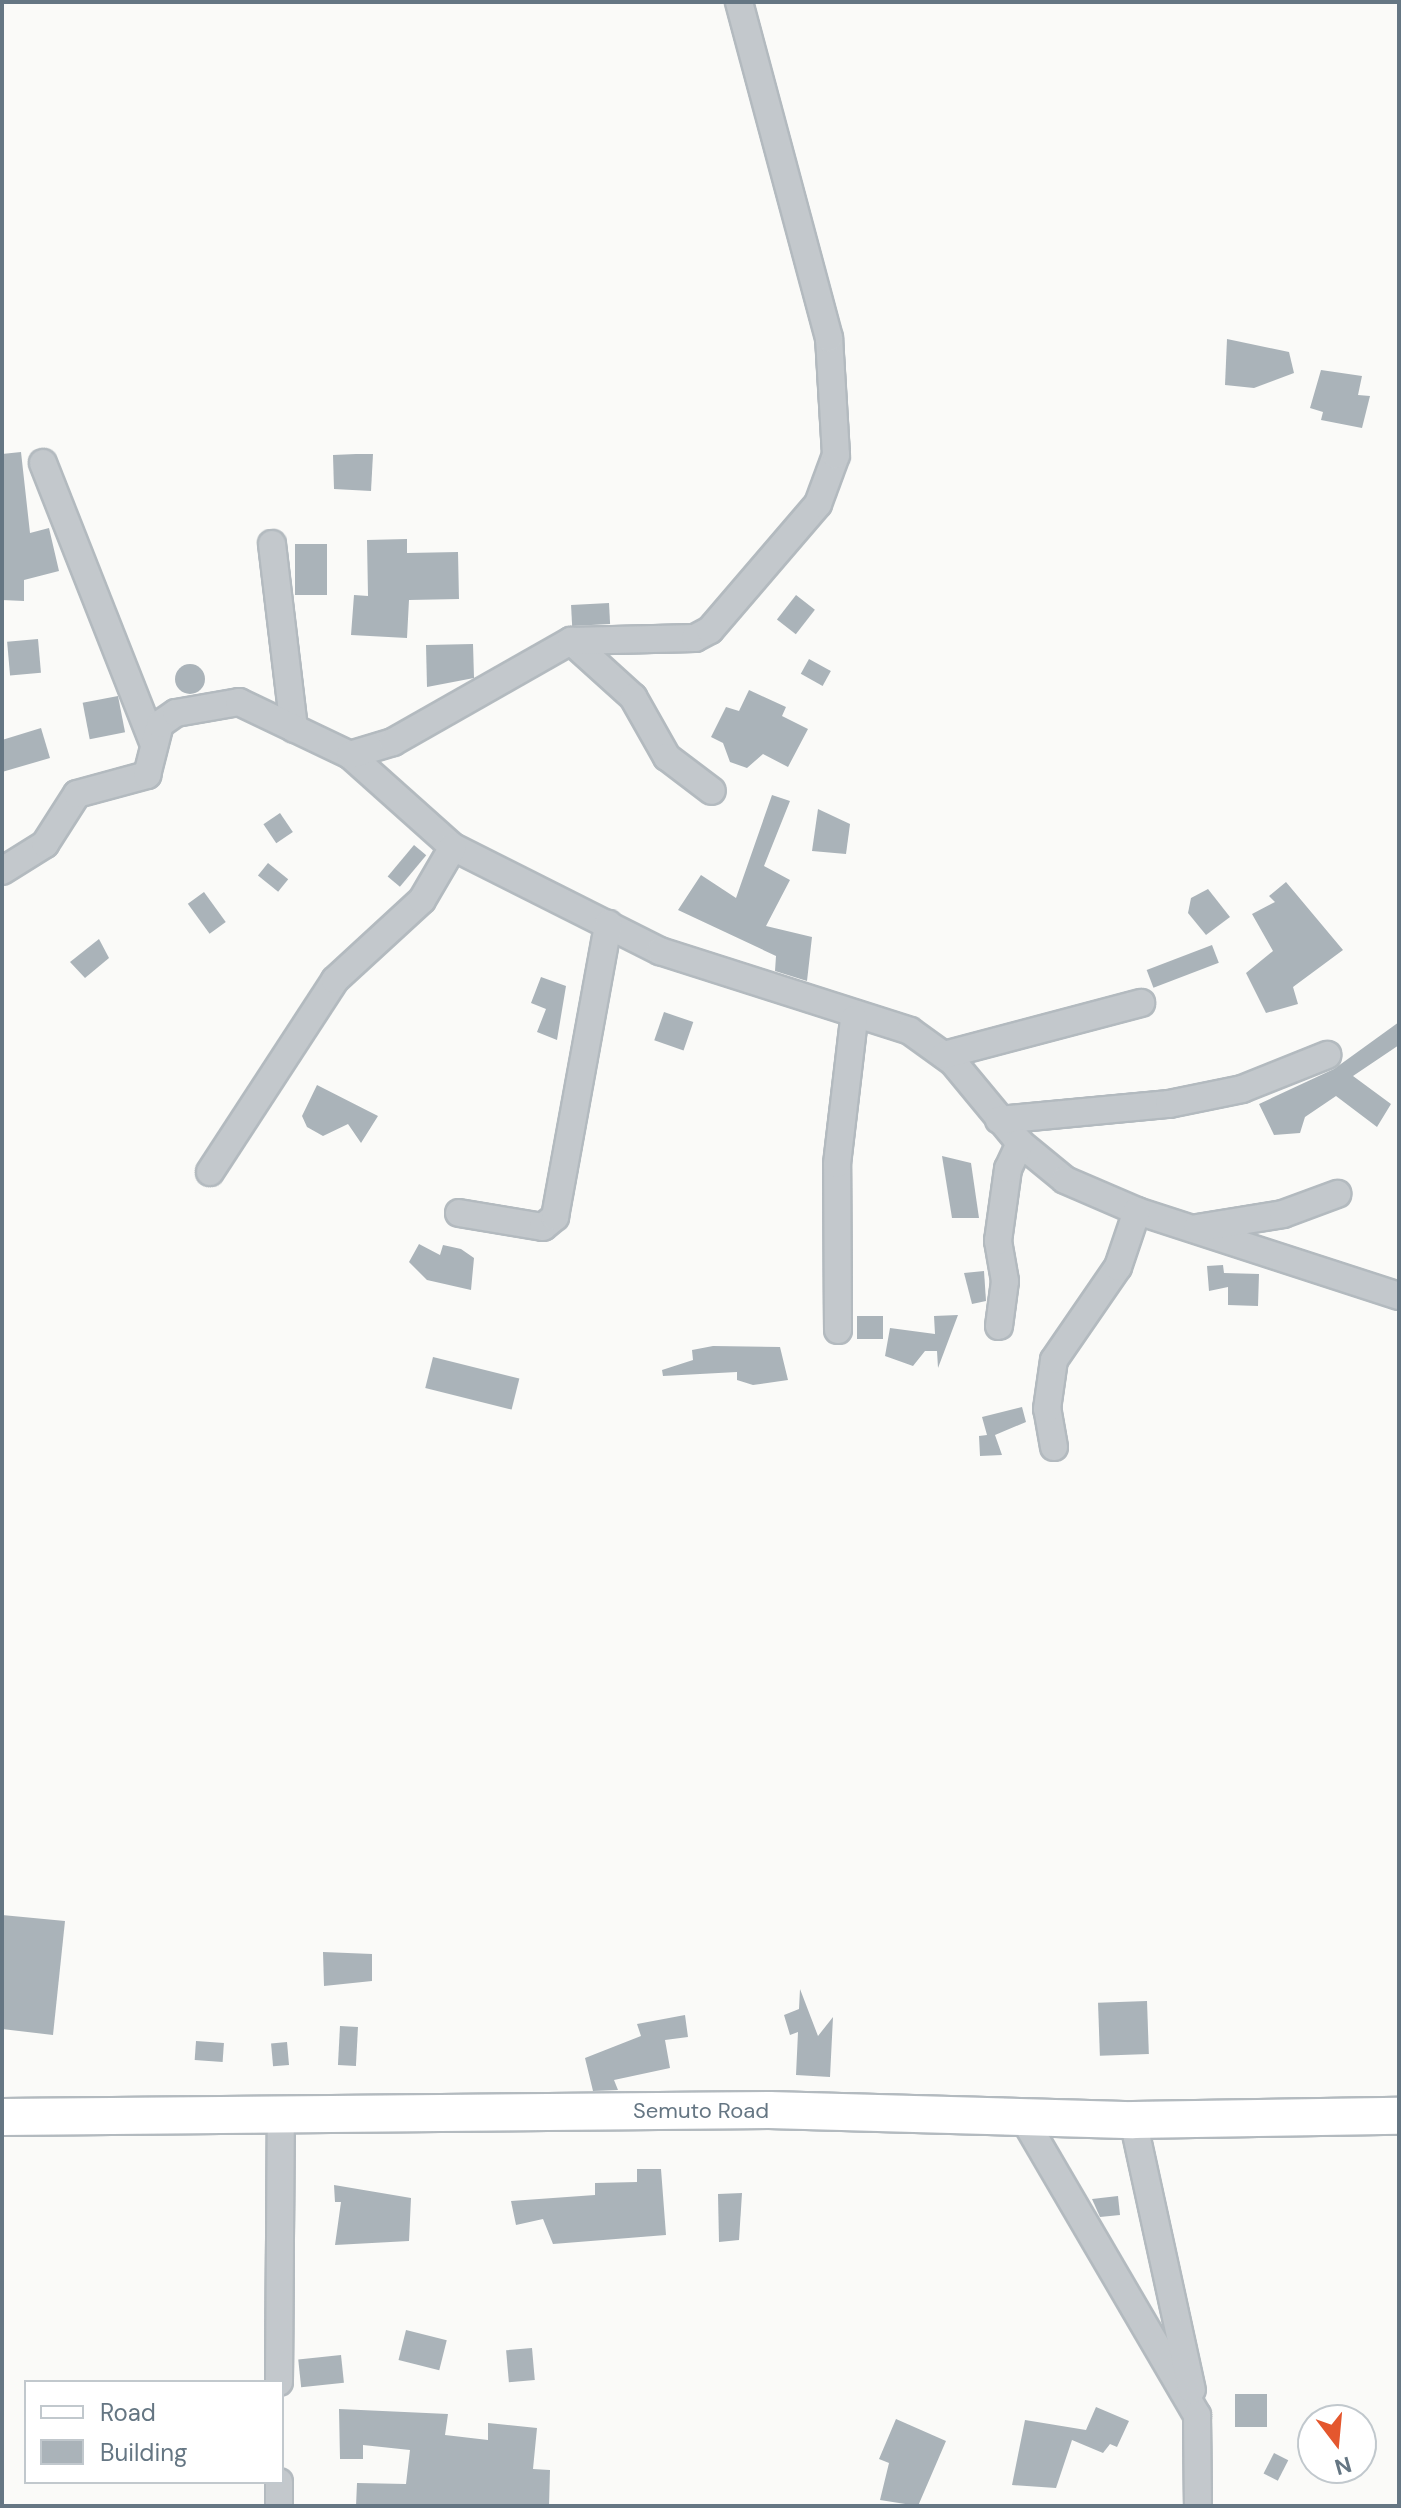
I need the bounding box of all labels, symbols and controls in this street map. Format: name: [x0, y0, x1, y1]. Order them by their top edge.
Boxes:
street label: Semuto Road: [633, 2098, 769, 2124]
legend: [24, 2380, 284, 2484]
text: Road: [100, 2397, 156, 2428]
north arrow: [1297, 2404, 1377, 2484]
text: Building: [100, 2437, 187, 2468]
text: N: [1332, 2449, 1355, 2482]

